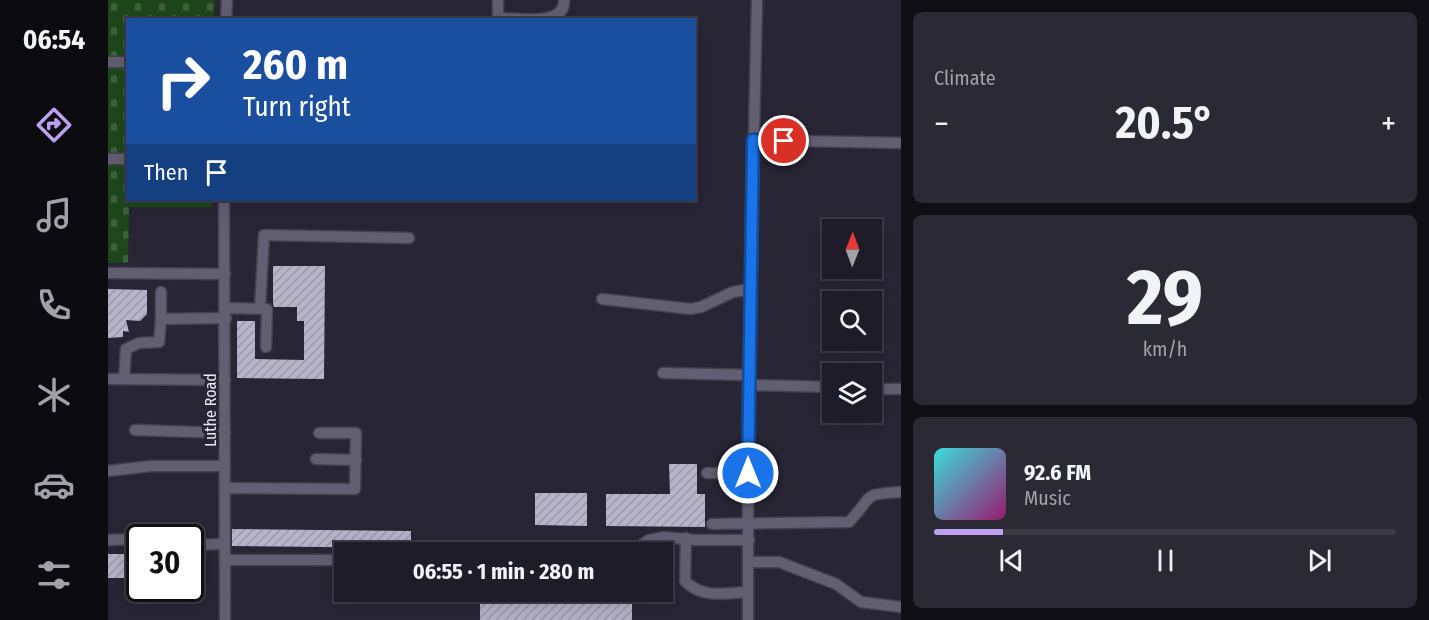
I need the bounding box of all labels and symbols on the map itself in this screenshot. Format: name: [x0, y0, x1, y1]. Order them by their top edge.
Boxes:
pin: [758, 115, 809, 166]
north arrow: [822, 219, 882, 279]
street label: Luthe Road: [201, 373, 220, 447]
position arrow: [716, 441, 780, 505]
speed limit sign: 30: [126, 524, 204, 602]

